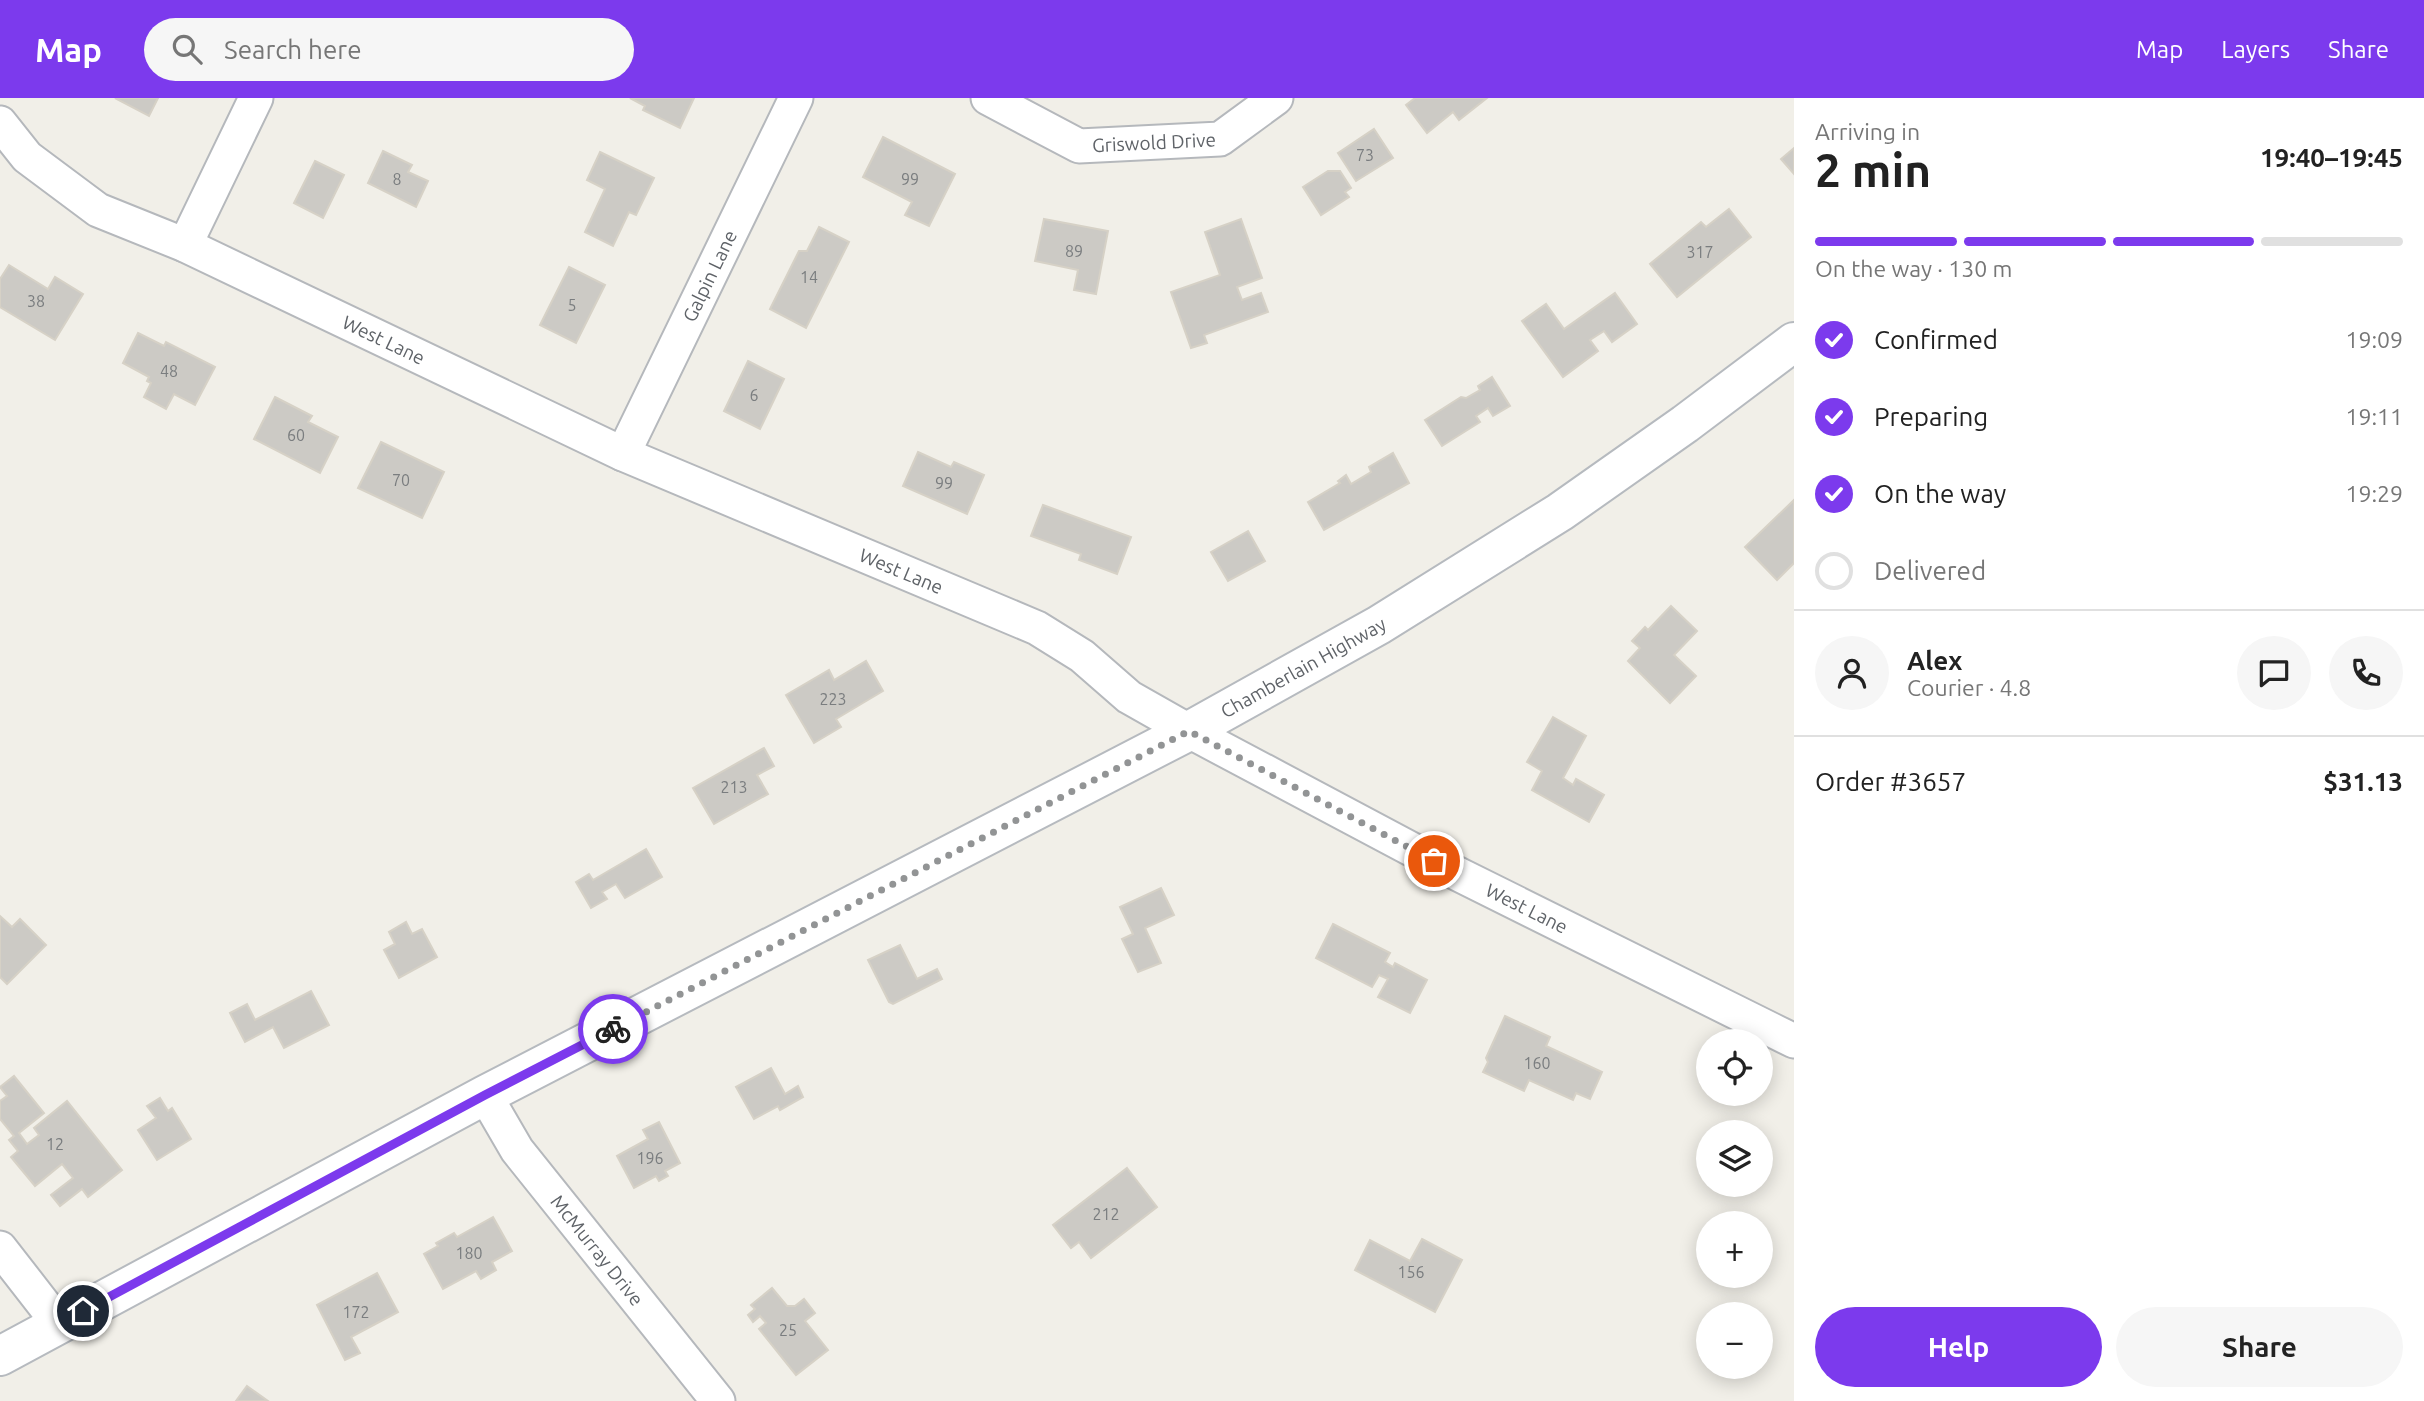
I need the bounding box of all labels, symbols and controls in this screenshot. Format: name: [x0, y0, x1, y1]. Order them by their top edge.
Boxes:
search box: [144, 18, 634, 81]
icon: search: [168, 30, 206, 68]
text: Map: [35, 31, 102, 68]
text: Search here: [224, 35, 362, 64]
text: Map: [2136, 36, 2183, 63]
text: Layers: [2221, 36, 2290, 63]
text: Share: [2328, 36, 2389, 63]
text: Arriving in: [1815, 119, 1920, 144]
street label: Griswold Drive: [1092, 128, 1216, 156]
text: 19:40–19:45: [2260, 143, 2403, 172]
text: 2 min: [1815, 144, 1931, 196]
house number: 73: [1356, 146, 1374, 164]
house number: 8: [392, 170, 402, 188]
house number: 99: [901, 170, 919, 188]
street label: Galpin Lane: [678, 227, 741, 325]
house number: 89: [1065, 242, 1083, 260]
house number: 317: [1686, 243, 1714, 261]
text: On the way · 130 m: [1815, 256, 2012, 281]
house number: 14: [800, 268, 818, 286]
house number: 38: [27, 292, 45, 310]
house number: 5: [567, 296, 577, 314]
street label: West Lane: [339, 311, 429, 369]
icon: check: [1815, 321, 1853, 359]
text: Confirmed: [1874, 325, 1998, 354]
text: 19:09: [2345, 327, 2403, 352]
house number: 48: [160, 362, 178, 380]
house number: 6: [749, 386, 759, 404]
icon: check: [1815, 398, 1853, 436]
text: Preparing: [1874, 402, 1988, 431]
text: 19:11: [2345, 404, 2403, 429]
house number: 60: [287, 426, 305, 444]
house number: 70: [392, 471, 410, 489]
house number: 99: [935, 474, 953, 492]
icon: check: [1815, 475, 1853, 513]
text: On the way: [1874, 479, 2006, 508]
text: 19:29: [2345, 481, 2403, 506]
street label: West Lane: [856, 544, 946, 598]
text: Delivered: [1874, 556, 1986, 585]
street label: Chamberlain Highway: [1217, 613, 1390, 722]
button: person: [1815, 636, 1889, 710]
button: chat: [2237, 636, 2311, 710]
button: phone: [2329, 636, 2403, 710]
text: Alex: [1907, 646, 1962, 675]
text: Courier · 4.8: [1907, 675, 2031, 700]
house number: 223: [819, 690, 847, 708]
text: Order #3657: [1815, 767, 1966, 796]
text: $31.13: [2323, 767, 2403, 796]
house number: 213: [720, 778, 748, 796]
pin: [1404, 831, 1464, 891]
icon: bag: [1415, 842, 1453, 880]
street label: West Lane: [1482, 879, 1571, 938]
courier: [578, 994, 648, 1064]
icon: bike: [594, 1010, 632, 1048]
map controls: [1696, 1029, 1773, 1379]
button: locate: [1696, 1029, 1773, 1106]
house number: 160: [1523, 1054, 1551, 1072]
button: layers: [1696, 1120, 1773, 1197]
house number: 12: [46, 1135, 64, 1153]
house number: 196: [636, 1149, 664, 1167]
street label: McMurray Drive: [546, 1190, 648, 1310]
house number: 212: [1092, 1205, 1120, 1223]
button: +: [1696, 1211, 1773, 1288]
house number: 180: [455, 1244, 483, 1262]
house number: 156: [1397, 1263, 1425, 1281]
pin: [53, 1281, 113, 1341]
icon: home: [64, 1292, 102, 1330]
button: −: [1696, 1302, 1773, 1379]
house number: 172: [342, 1303, 370, 1321]
button: Help: [1815, 1307, 2102, 1387]
button: Share: [2116, 1307, 2403, 1387]
house number: 25: [779, 1321, 797, 1339]

